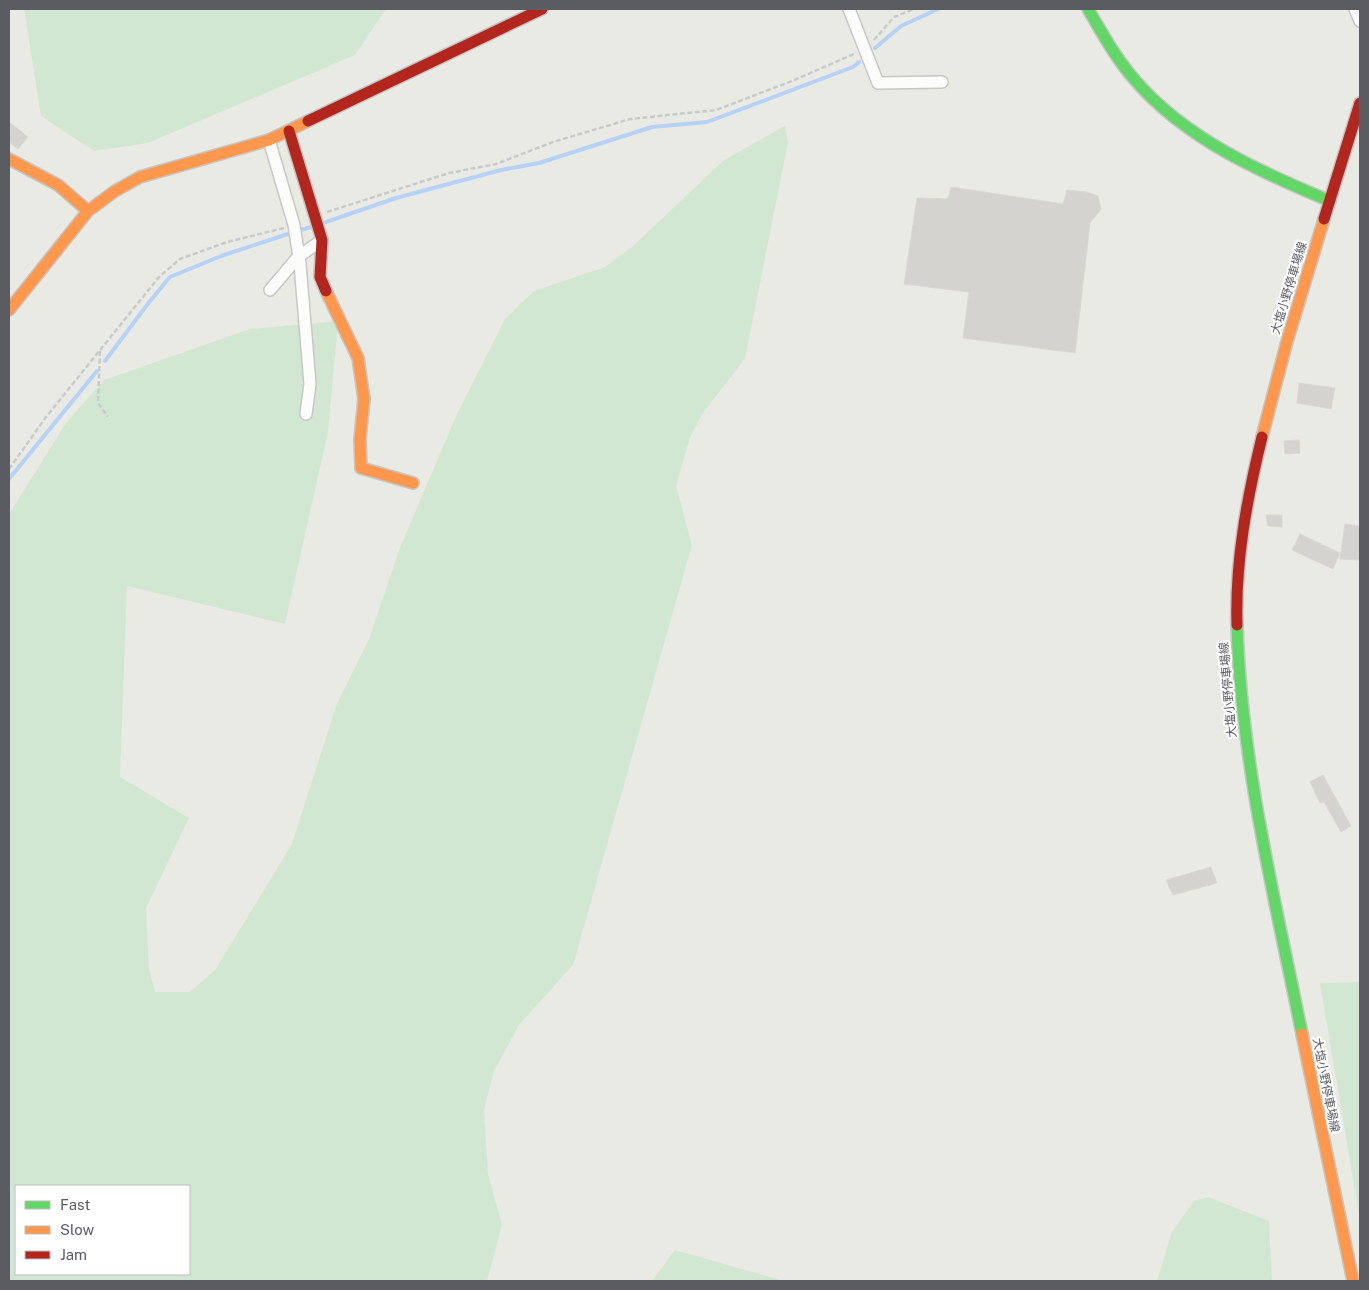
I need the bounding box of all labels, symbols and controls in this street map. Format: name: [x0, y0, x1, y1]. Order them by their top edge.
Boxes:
street label: 大塩小野停車場線: [1268, 240, 1310, 336]
street label: 大塩小野停車場線: [1217, 642, 1239, 738]
street label: 大塩小野停車場線: [1310, 1037, 1342, 1133]
legend: [15, 1185, 190, 1275]
text: Fast: [60, 1196, 90, 1213]
text: Slow: [60, 1221, 95, 1238]
text: Jam: [60, 1246, 87, 1263]

